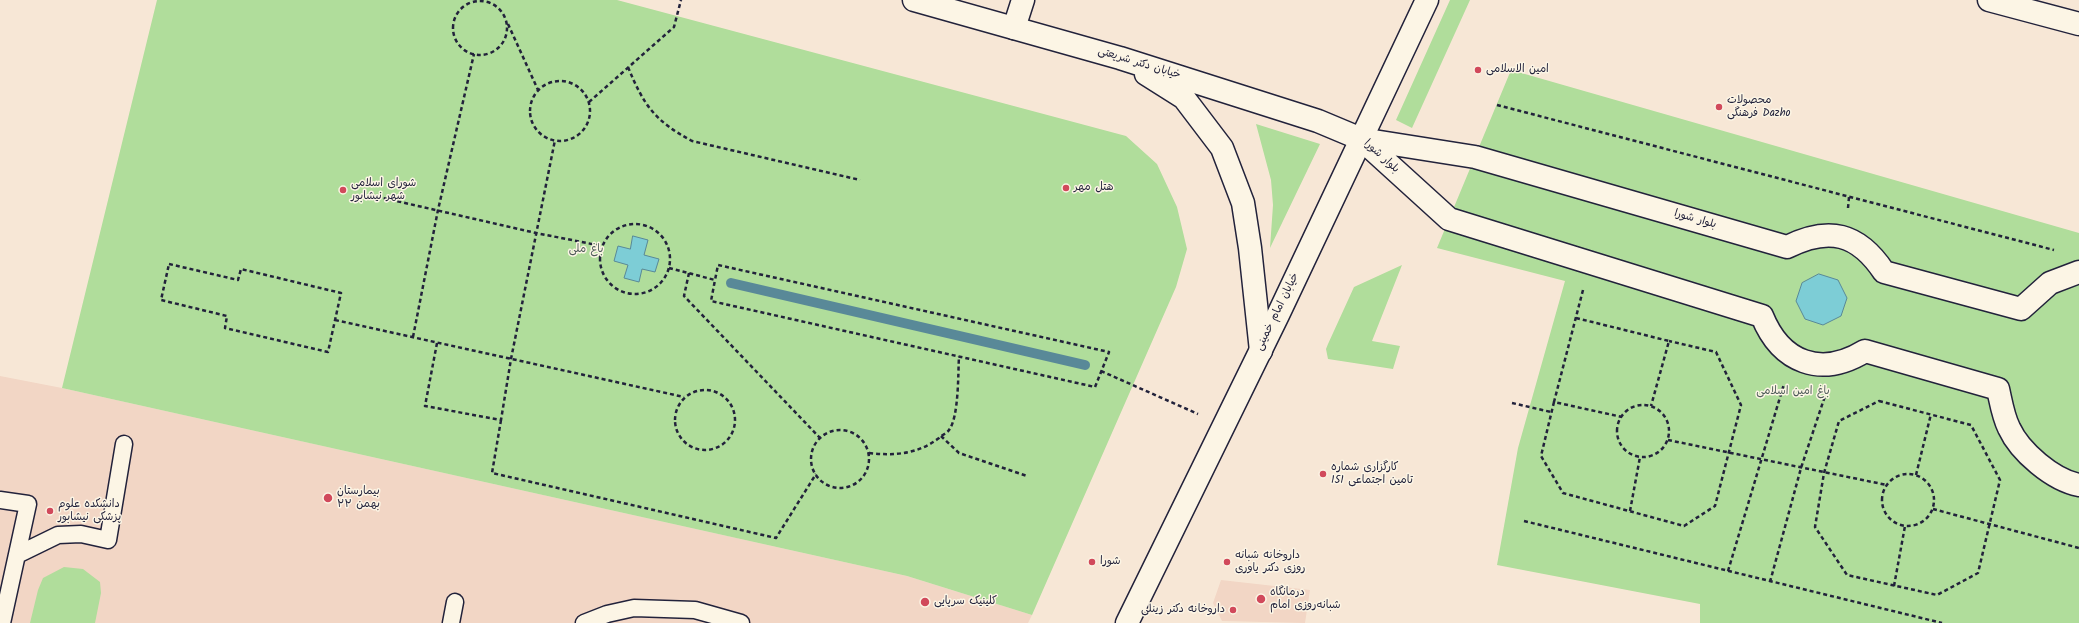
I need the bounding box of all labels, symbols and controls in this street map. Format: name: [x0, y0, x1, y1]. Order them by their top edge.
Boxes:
street label: خیابان دکتر شریعتی: [1096, 45, 1182, 83]
place label: امین الاسلامی: [1486, 63, 1549, 77]
marker: امین الاسلامی: [1473, 65, 1483, 75]
place label: محصولات فرهنگی Dazho: [1727, 94, 1791, 120]
marker: محصولات فرهنگی Dazho: [1714, 102, 1724, 112]
street label: بلوار شورا: [1360, 138, 1402, 176]
place label: شورای اسلامی شهر نیشابور: [351, 177, 416, 203]
place label: هتل مهر: [1074, 181, 1113, 195]
marker: هتل مهر: [1061, 183, 1071, 193]
marker: شورای اسلامی شهر نیشابور: [338, 185, 348, 195]
street label: بلوار شورا: [1672, 208, 1718, 232]
park label: باغ ملی: [569, 243, 603, 257]
street label: خیابان امام خمینی: [1253, 271, 1303, 353]
park label: باغ امین اسلامی: [1756, 385, 1830, 399]
place label: کارگزاری شماره 151 تامین اجتماعی: [1331, 461, 1413, 487]
marker: کارگزاری شماره 151 تامین اجتماعی: [1318, 469, 1328, 479]
place label: بیمارستان ۲۲ بهمن: [337, 485, 380, 511]
marker: بیمارستان ۲۲ بهمن: [322, 492, 334, 504]
place label: دانشکده علوم پزشکی نیشابور: [58, 498, 121, 524]
marker: دانشکده علوم پزشکی نیشابور: [45, 506, 55, 516]
place label: داروخانه شبانه روزی دکتر یاوری: [1235, 549, 1306, 575]
place label: شورا: [1100, 555, 1120, 569]
marker: شورا: [1087, 557, 1097, 567]
marker: داروخانه شبانه روزی دکتر یاوری: [1222, 557, 1232, 567]
place label: درمانگاه شبانه‌روزی امام: [1270, 586, 1340, 612]
marker: درمانگاه شبانه‌روزی امام: [1255, 593, 1267, 605]
place label: کلینیک سرپایی: [934, 595, 997, 609]
marker: کلینیک سرپایی: [919, 596, 931, 608]
place label: داروخانه دکتر زینلی: [1141, 603, 1225, 617]
marker: داروخانه دکتر زینلی: [1228, 605, 1238, 615]

